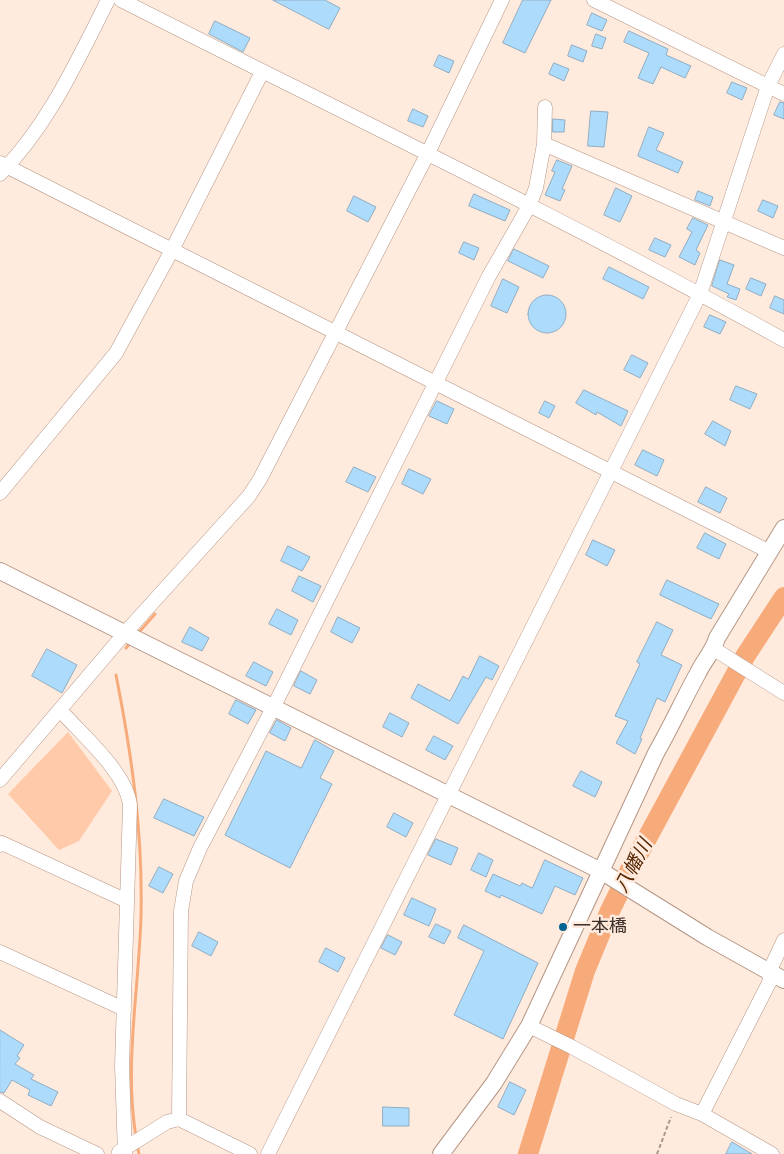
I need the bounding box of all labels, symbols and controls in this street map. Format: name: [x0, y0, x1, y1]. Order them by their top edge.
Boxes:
water label: 八幡川: [611, 835, 657, 897]
place label: 一本橋: [573, 916, 627, 938]
marker: 一本橋: [557, 921, 569, 933]

